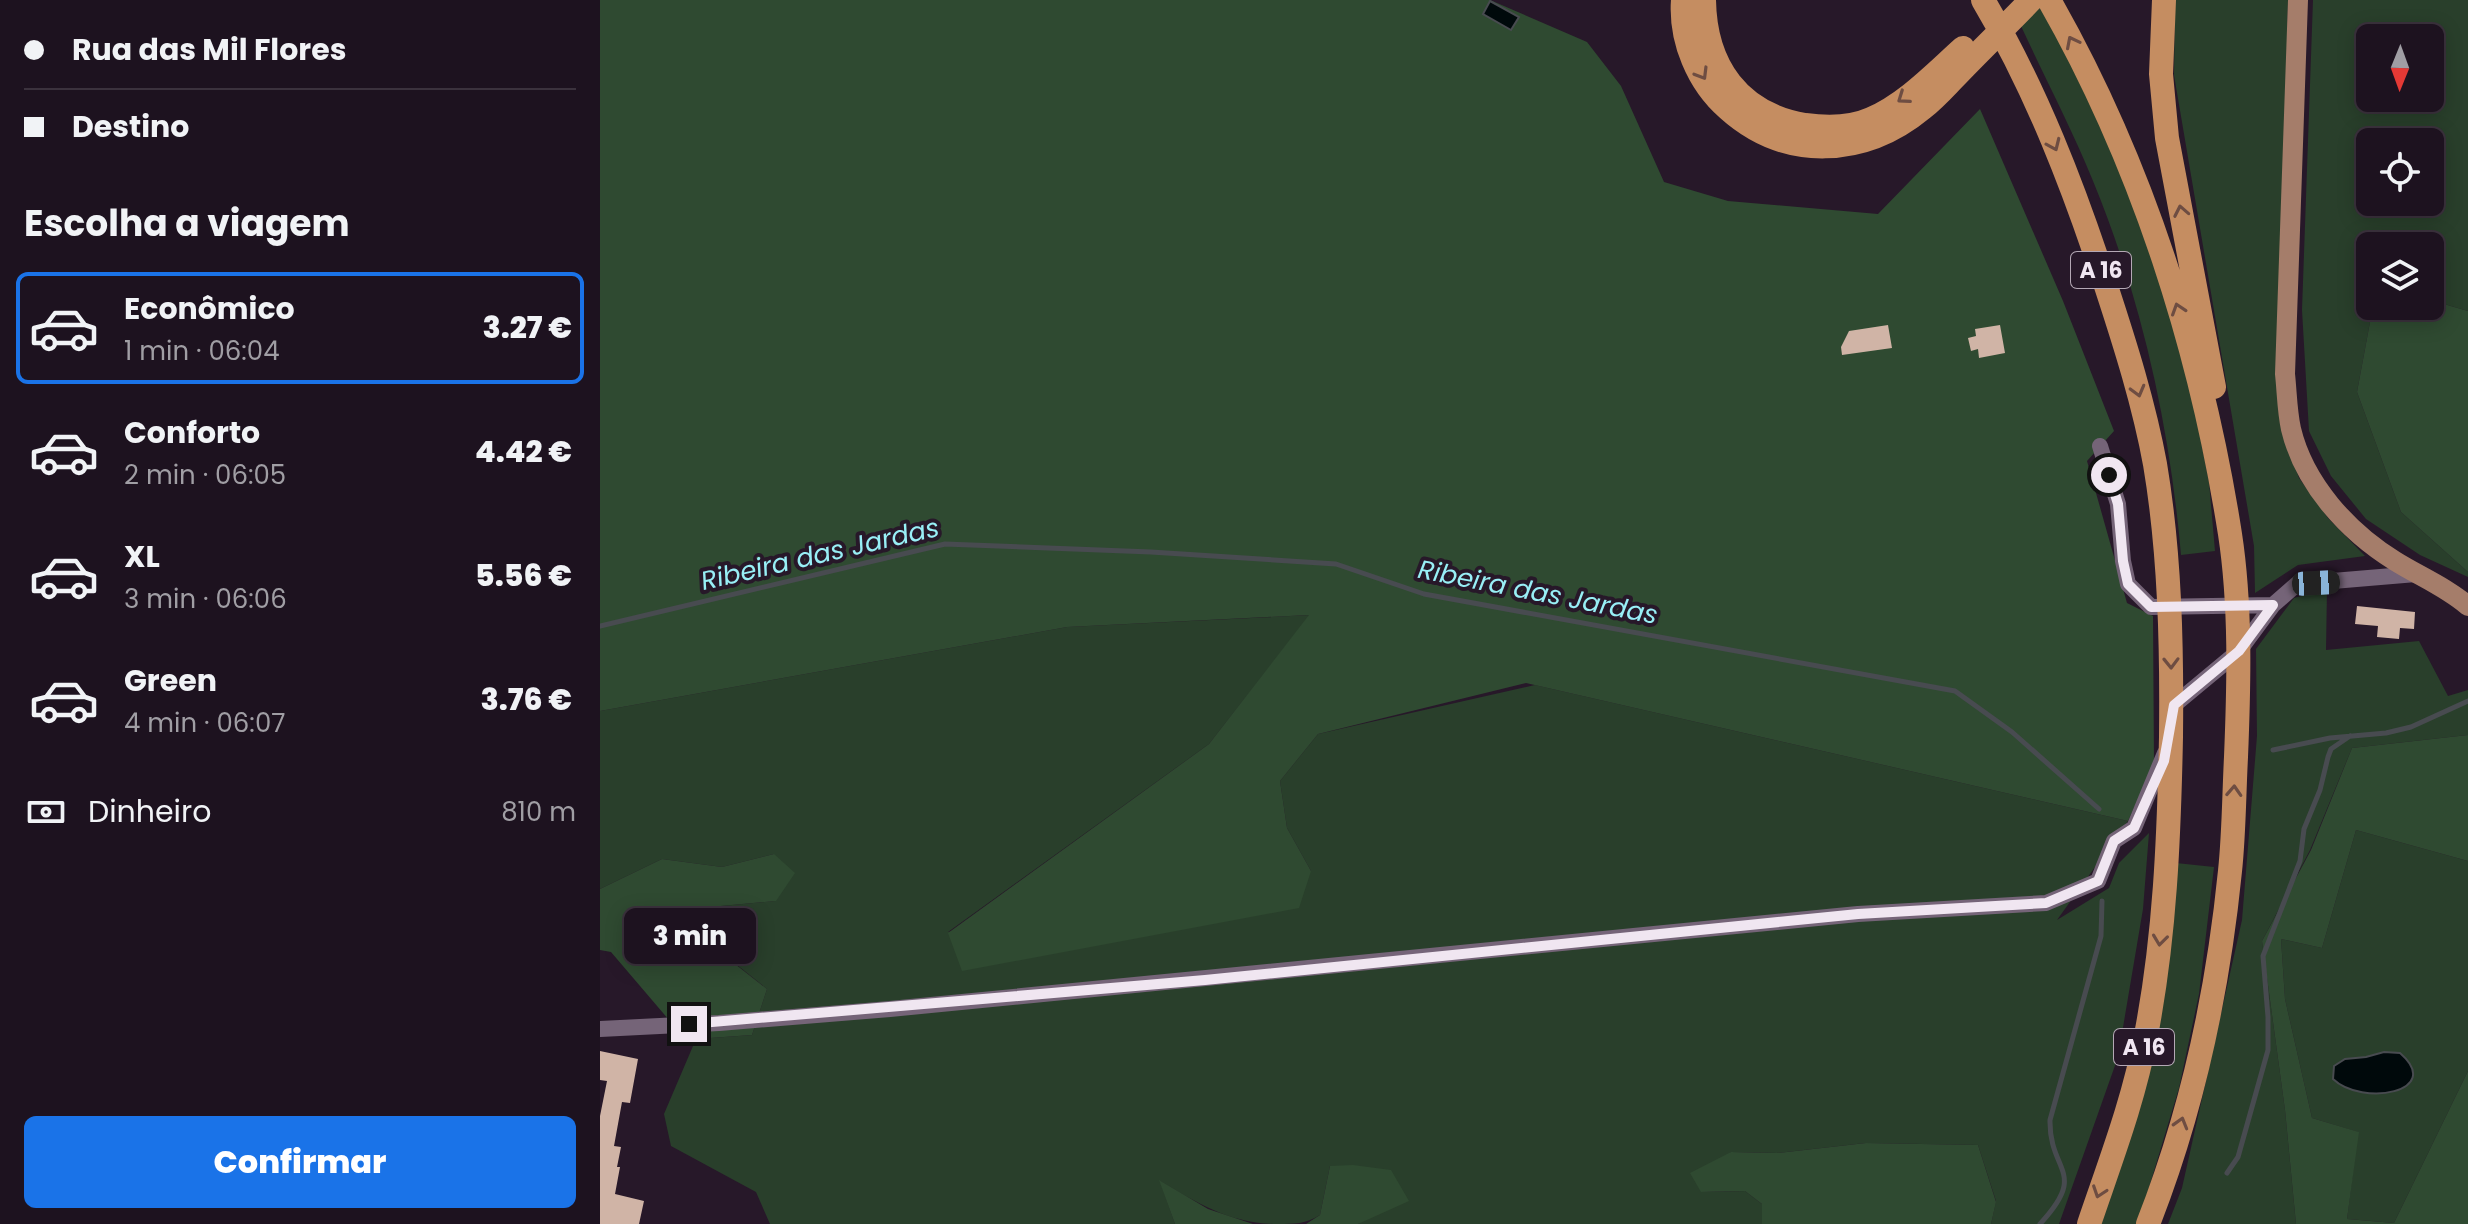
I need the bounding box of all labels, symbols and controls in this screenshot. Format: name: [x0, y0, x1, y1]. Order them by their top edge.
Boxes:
north arrow: [2356, 24, 2444, 112]
map controls: [2356, 24, 2444, 320]
text: Rua das Mil Flores: [72, 28, 346, 71]
one-way arrow: [2067, 35, 2082, 50]
one-way arrow: [1692, 65, 1708, 80]
one-way arrow: [1898, 88, 1912, 103]
text: Destino: [72, 105, 189, 148]
button: locate: [2356, 128, 2444, 216]
one-way arrow: [2044, 137, 2060, 152]
text: Escolha a viagem: [24, 198, 350, 249]
one-way arrow: [2174, 204, 2191, 217]
button: layers: [2356, 232, 2444, 320]
road number: A 16: [2071, 252, 2131, 288]
text: Econômico: [124, 287, 295, 330]
icon: car: [28, 292, 100, 364]
one-way arrow: [2172, 303, 2188, 317]
text: 3.27 €: [482, 306, 572, 349]
text: 1 min · 06:04: [124, 333, 280, 369]
one-way arrow: [2128, 384, 2145, 397]
text: Conforto: [124, 411, 260, 454]
icon: car: [28, 416, 100, 488]
text: 4.42 €: [475, 430, 572, 473]
text: 2 min · 06:05: [124, 457, 286, 493]
route start: [2091, 457, 2127, 493]
water label: Ribeira das Jardas: [697, 509, 943, 599]
text: XL: [124, 535, 160, 578]
icon: car: [28, 540, 100, 612]
water label: Ribeira das Jardas: [1415, 551, 1661, 633]
text: 5.56 €: [475, 554, 572, 597]
car: [2291, 570, 2341, 596]
text: 3 min · 06:06: [124, 581, 287, 617]
one-way arrow: [2162, 657, 2179, 670]
text: Green: [124, 659, 217, 702]
icon: car: [28, 664, 100, 736]
text: 3.76 €: [480, 678, 572, 721]
text: 4 min · 06:07: [124, 705, 285, 741]
one-way arrow: [2225, 784, 2242, 797]
icon: cash: [24, 790, 68, 834]
text: Dinheiro: [88, 790, 211, 833]
text: 810 m: [501, 794, 576, 830]
callout: 3 min: [623, 908, 755, 964]
text: 3 min: [653, 918, 727, 954]
one-way arrow: [2151, 934, 2168, 947]
route end: [671, 1006, 707, 1042]
road number: A 16: [2114, 1029, 2174, 1065]
button: Confirmar: [24, 1116, 576, 1208]
one-way arrow: [2172, 1117, 2188, 1131]
one-way arrow: [2093, 1185, 2109, 1199]

